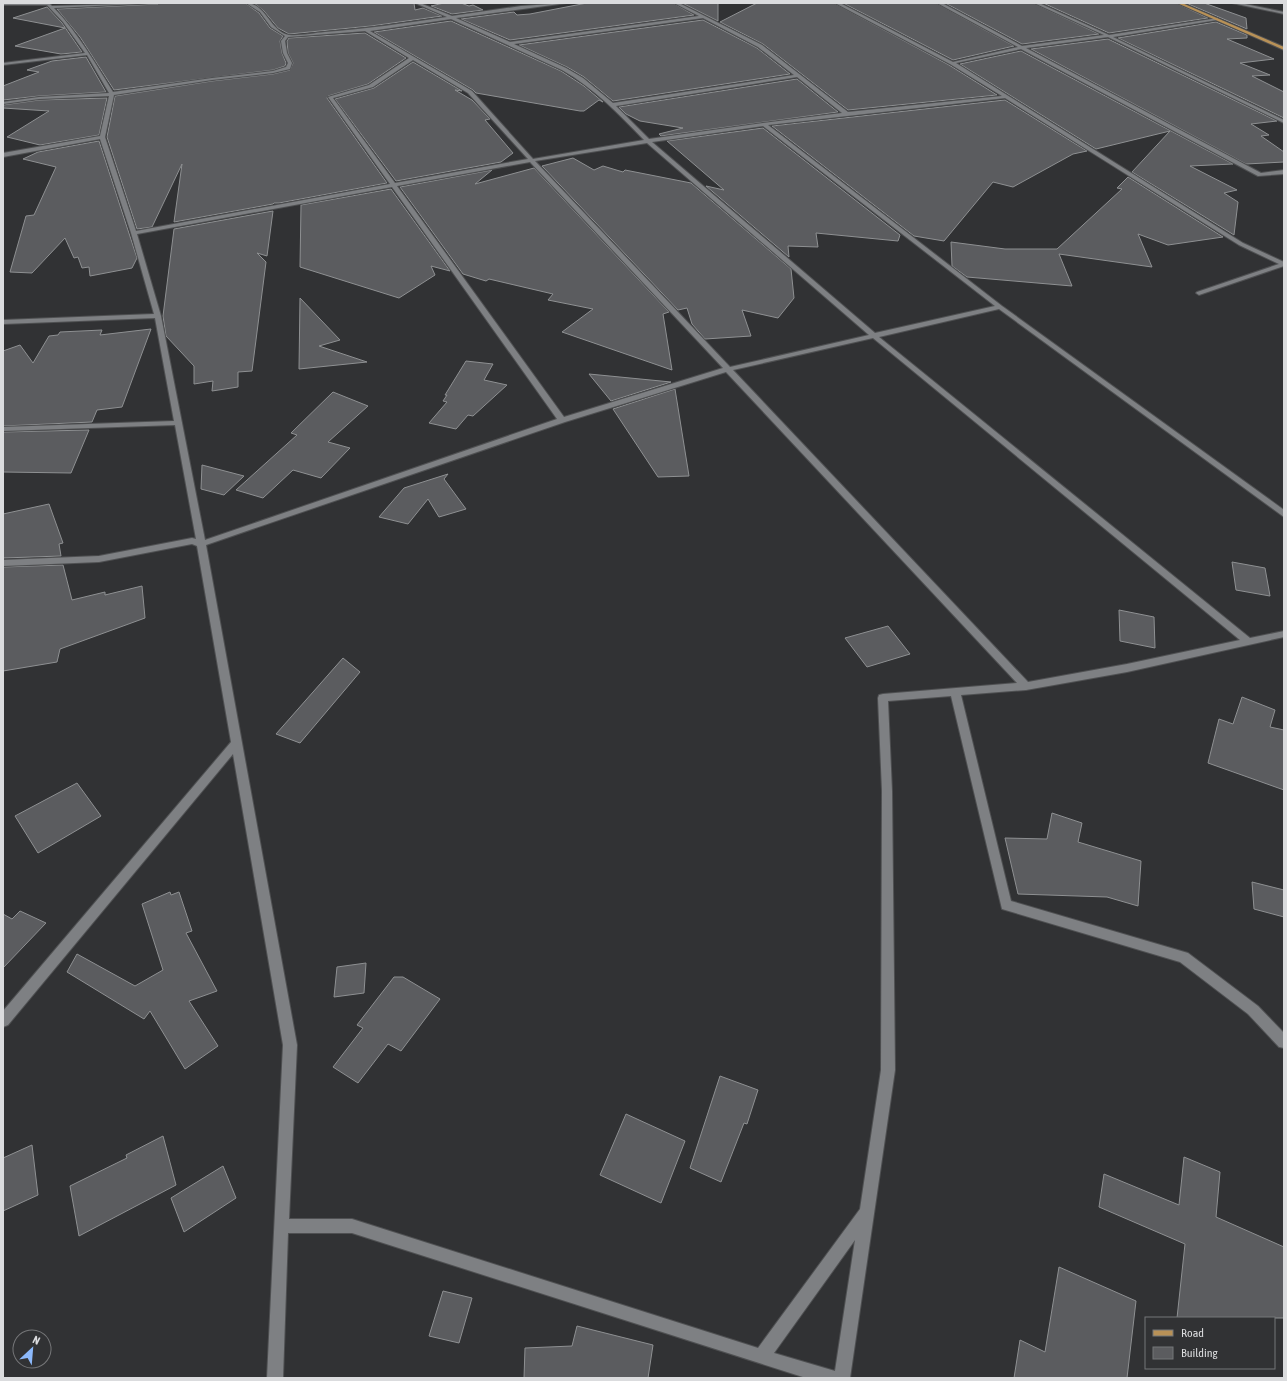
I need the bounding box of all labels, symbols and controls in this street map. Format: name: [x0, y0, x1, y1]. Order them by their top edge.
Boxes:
legend: [1145, 1317, 1275, 1369]
text: Road: [1181, 1326, 1204, 1340]
north arrow: [12, 1329, 52, 1369]
text: N: [31, 1333, 42, 1347]
text: Building: [1181, 1346, 1219, 1360]

